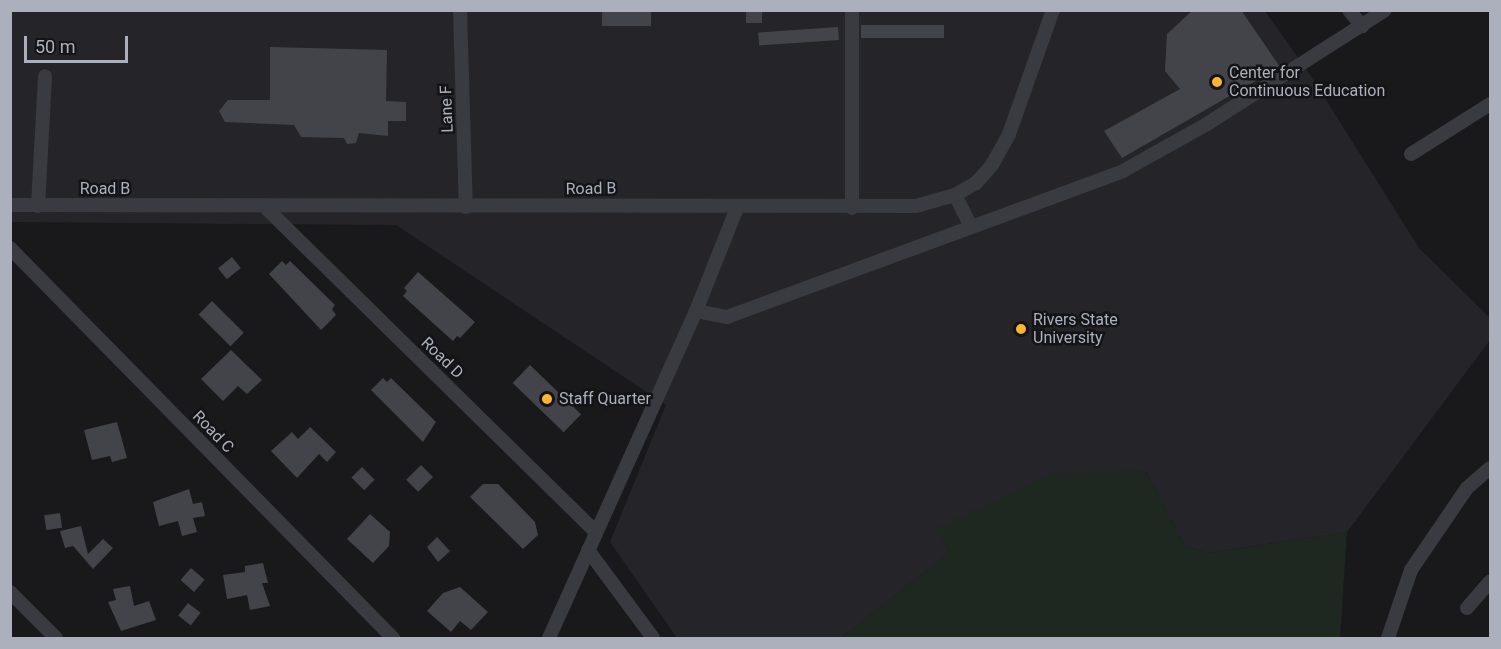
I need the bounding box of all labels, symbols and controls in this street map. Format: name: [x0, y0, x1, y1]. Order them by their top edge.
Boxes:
scale bar: [27, 24, 130, 62]
text: 50 m: [35, 36, 75, 57]
place label: Center for Continuous Education: [1229, 63, 1385, 101]
marker: Center for Continuous Education: [1210, 75, 1224, 89]
street label: Lane F: [437, 85, 457, 133]
street label: Road B: [80, 179, 130, 199]
street label: Road B: [566, 179, 616, 199]
place label: Rivers State University: [1033, 310, 1118, 348]
marker: Rivers State University: [1014, 322, 1028, 336]
street label: Road D: [417, 333, 467, 383]
place label: Staff Quarter: [559, 389, 651, 409]
marker: Staff Quarter: [540, 392, 554, 406]
street label: Road C: [188, 407, 238, 457]

